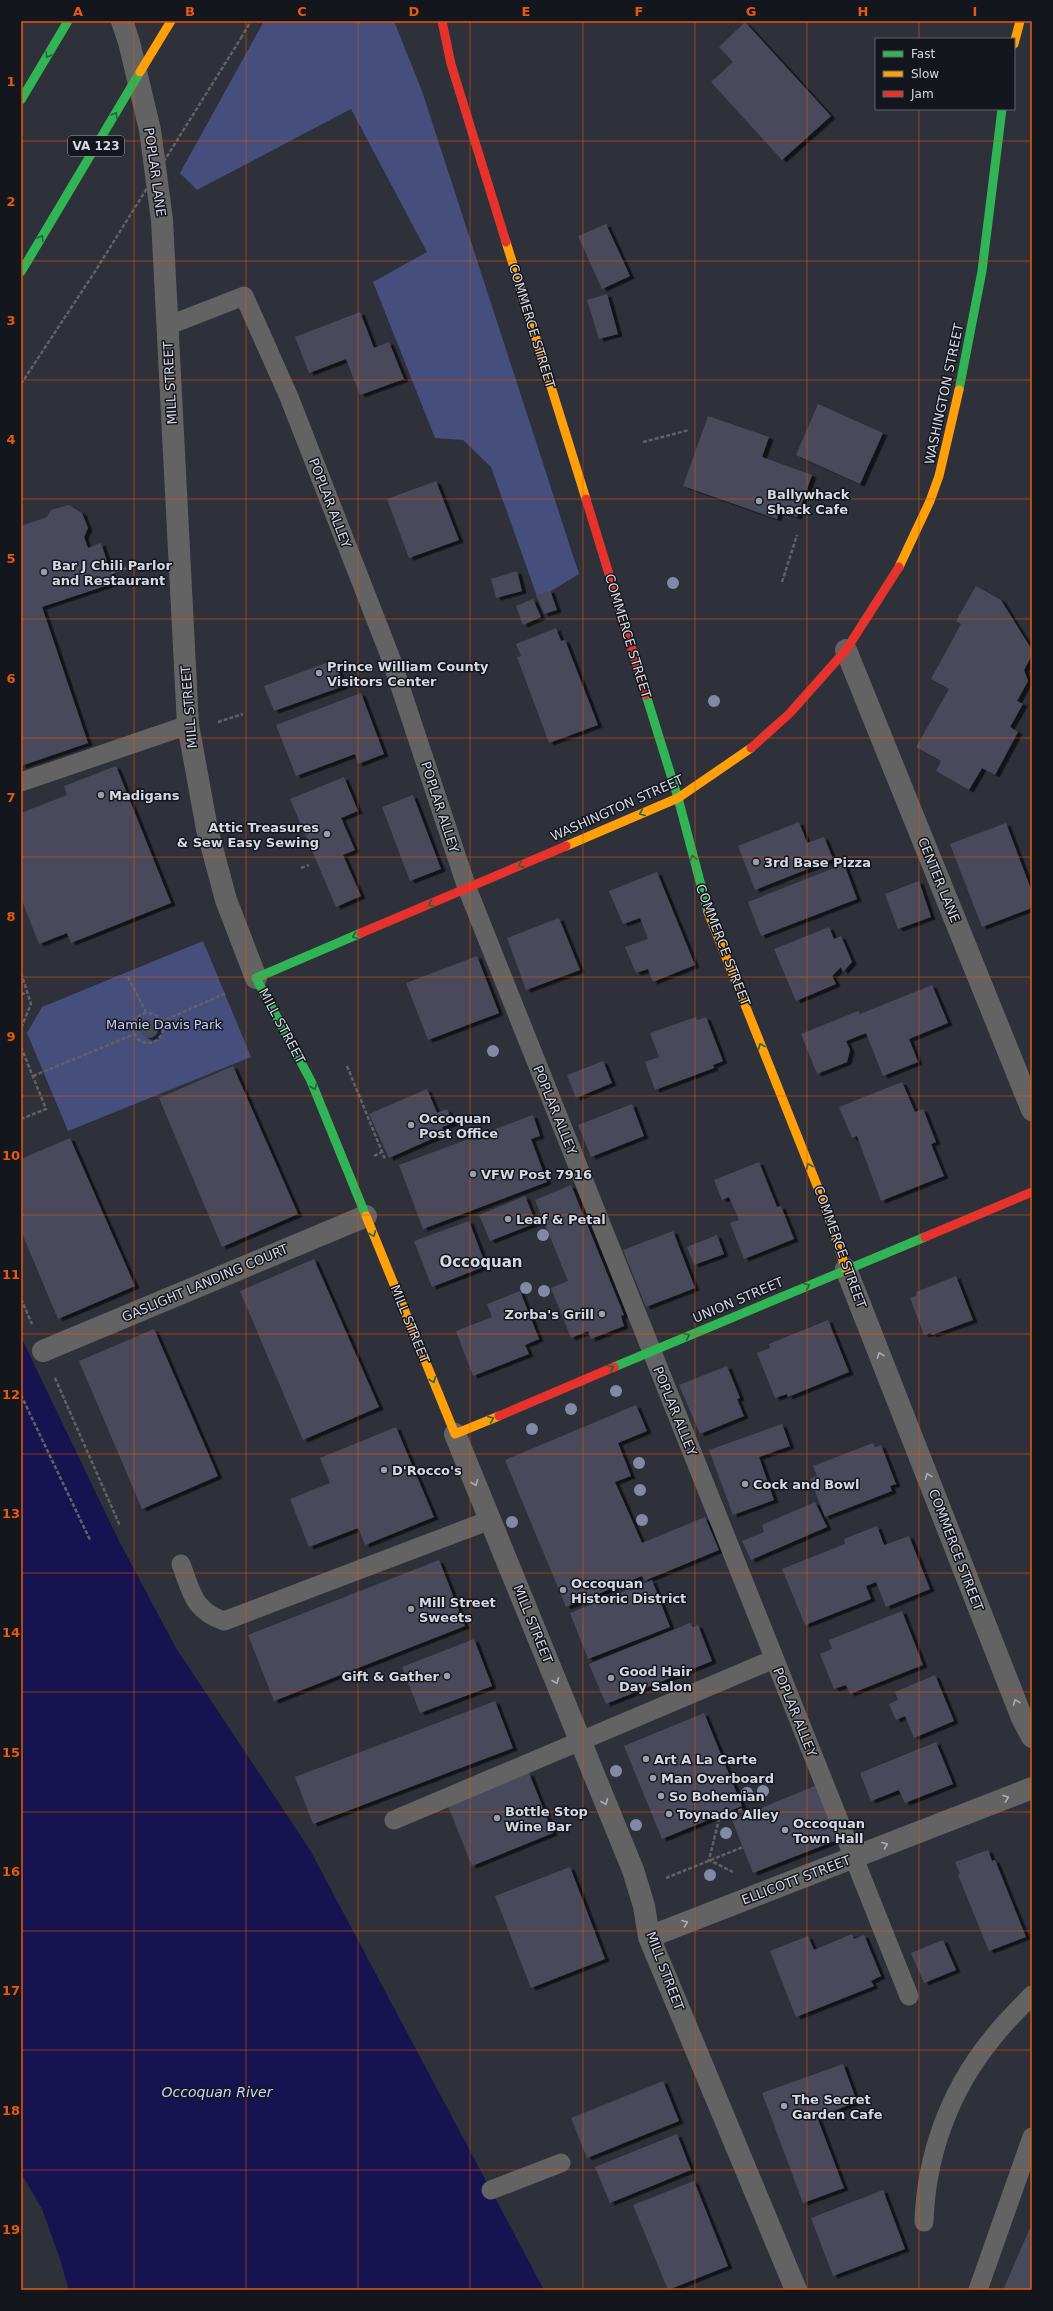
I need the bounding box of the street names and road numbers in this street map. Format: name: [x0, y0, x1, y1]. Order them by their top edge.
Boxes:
street label: POPLAR LANE: [141, 126, 169, 218]
road number: VA 123: [68, 136, 124, 156]
street label: COMMERCE STREET: [506, 262, 558, 390]
street label: WASHINGTON STREET: [922, 322, 966, 466]
street label: MILL STREET: [160, 341, 180, 425]
street label: POPLAR ALLEY: [306, 456, 354, 550]
street label: COMMERCE STREET: [602, 572, 654, 700]
street label: MILL STREET: [178, 665, 200, 749]
street label: POPLAR ALLEY: [418, 759, 462, 855]
street label: WASHINGTON STREET: [548, 772, 686, 844]
street label: CENTER LANE: [915, 835, 963, 925]
street label: COMMERCE STREET: [693, 882, 753, 1008]
street label: MILL STREET: [256, 986, 308, 1066]
street label: POPLAR ALLEY: [530, 1063, 580, 1157]
street label: COMMERCE STREET: [811, 1184, 869, 1310]
street label: GASLIGHT LANDING COURT: [120, 1241, 290, 1325]
street label: UNION STREET: [691, 1274, 786, 1326]
street label: MILL STREET: [387, 1283, 433, 1365]
street label: POPLAR ALLEY: [650, 1364, 700, 1458]
street label: COMMERCE STREET: [926, 1487, 986, 1613]
street label: MILL STREET: [510, 1583, 556, 1665]
street label: POPLAR ALLEY: [770, 1665, 820, 1759]
street label: ELLICOTT STREET: [740, 1852, 853, 1908]
street label: MILL STREET: [643, 1929, 687, 2013]

